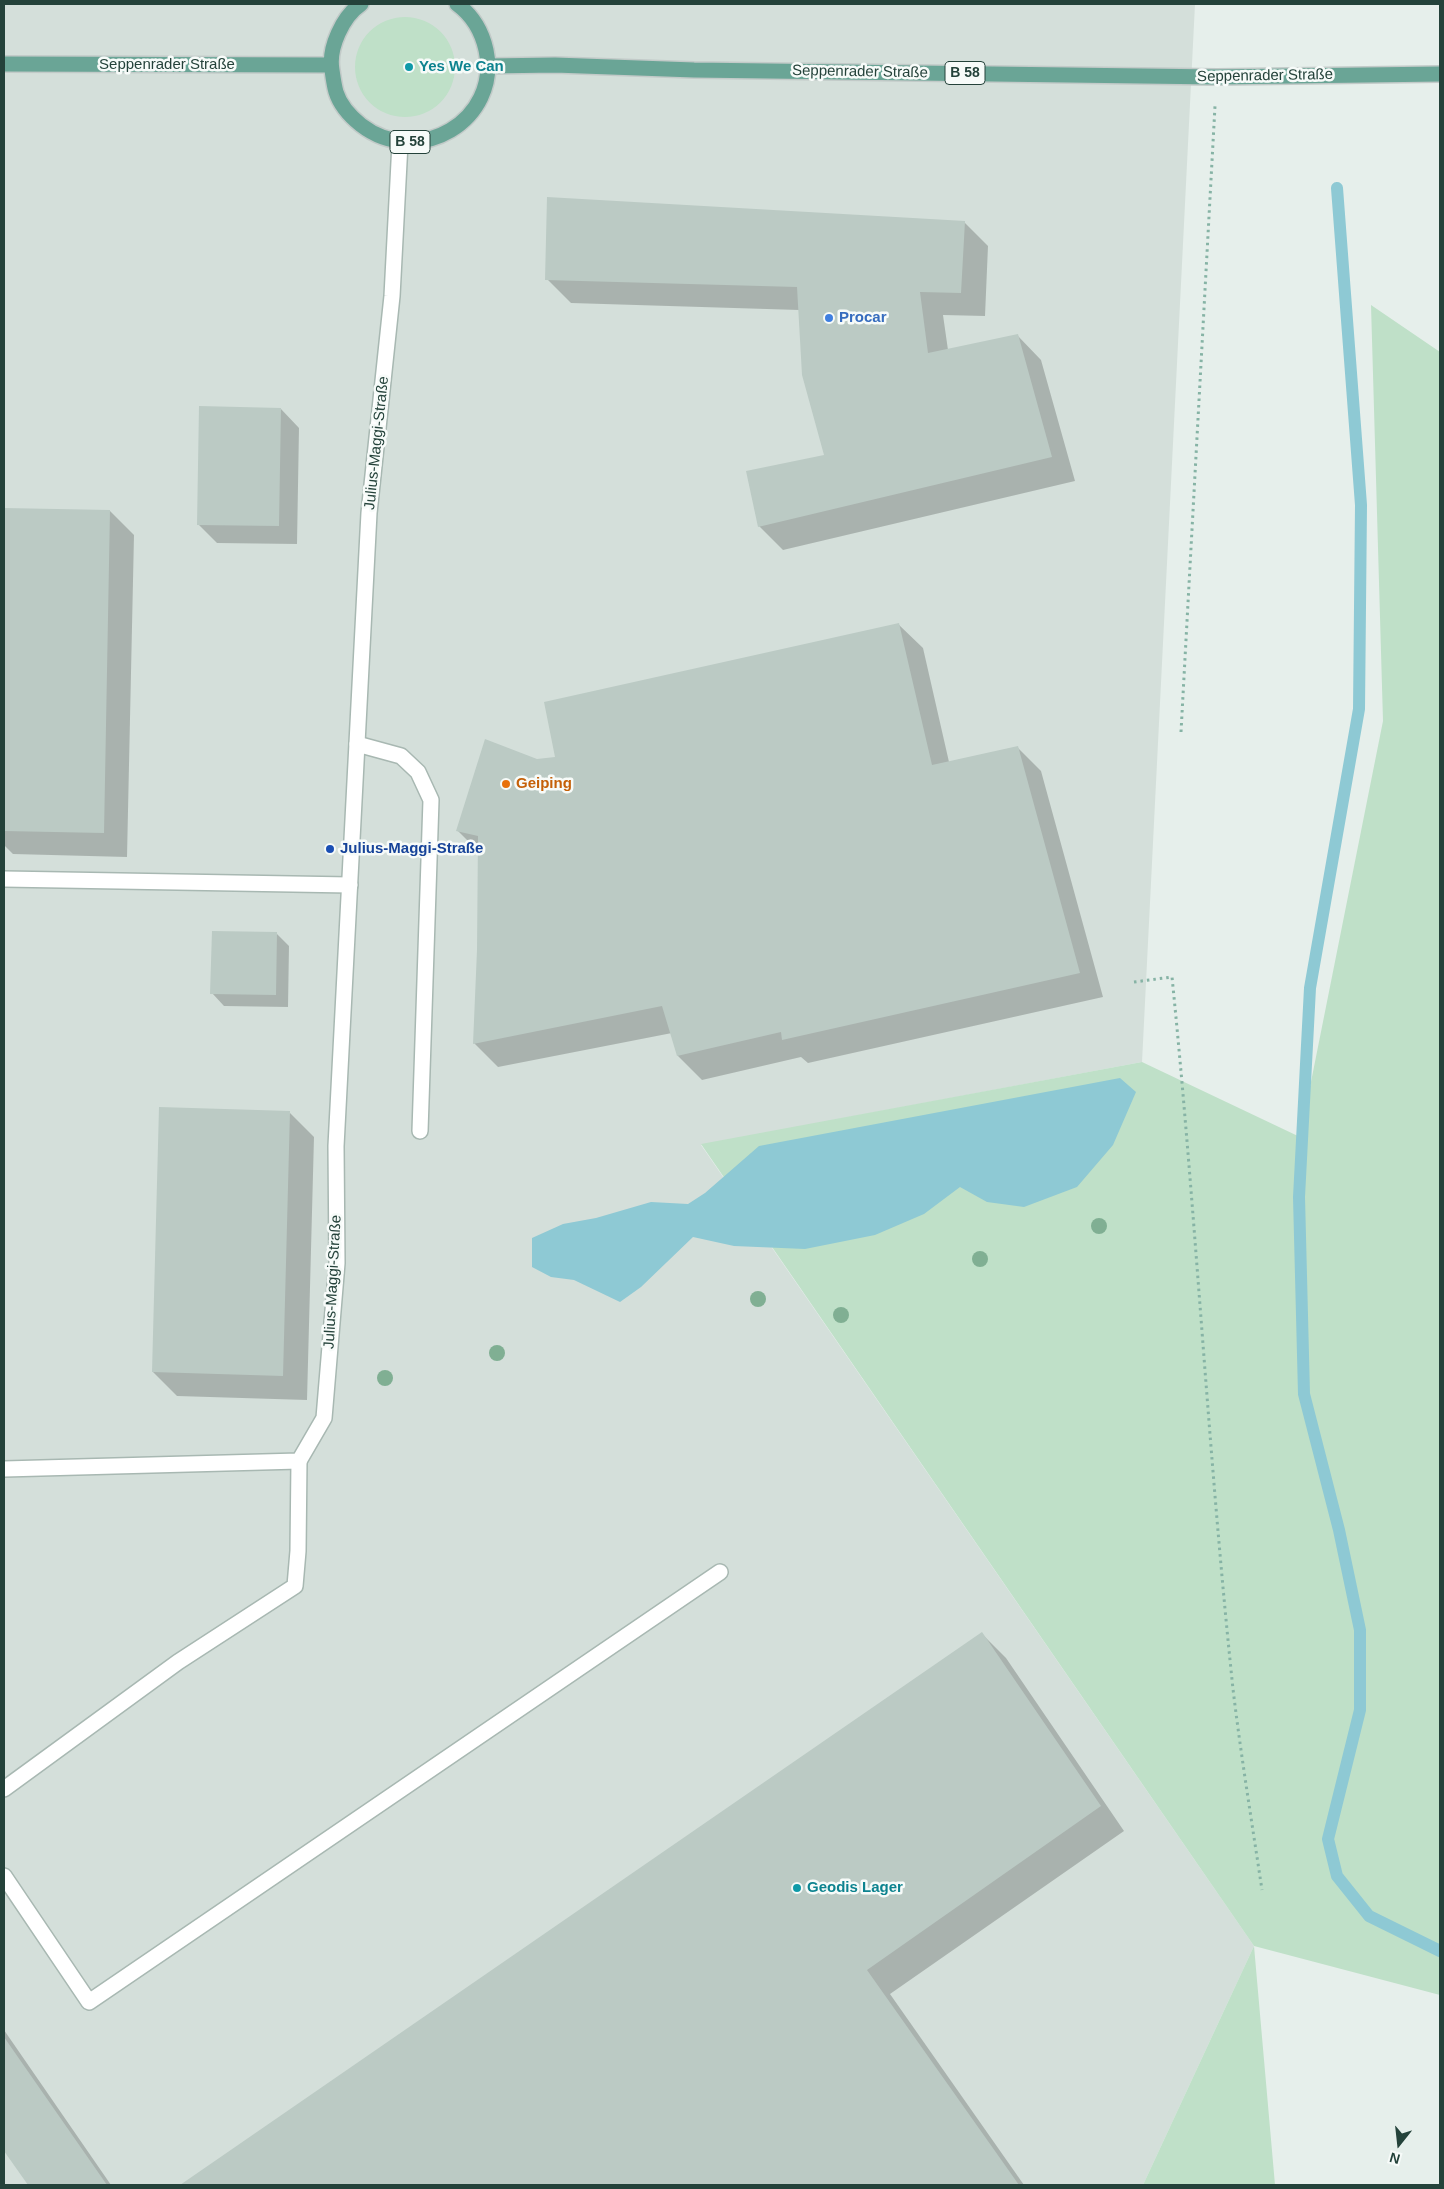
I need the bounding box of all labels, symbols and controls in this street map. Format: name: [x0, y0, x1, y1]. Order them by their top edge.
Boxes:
street label: Seppenrader Straße: [99, 56, 235, 74]
place label: Yes We Can: [419, 58, 504, 76]
marker: Yes We Can: [403, 61, 415, 73]
street label: Seppenrader Straße: [792, 62, 928, 82]
road number: B 58: [945, 62, 985, 84]
street label: Seppenrader Straße: [1197, 66, 1333, 86]
road number: B 58: [390, 130, 430, 154]
place label: Procar: [839, 309, 887, 327]
marker: Procar: [823, 312, 835, 324]
street label: Julius-Maggi-Straße: [361, 375, 393, 511]
place label: Geiping: [516, 775, 572, 793]
marker: Geiping: [500, 778, 512, 790]
place label: Julius-Maggi-Straße: [340, 840, 483, 858]
marker: Julius-Maggi-Straße: [324, 843, 336, 855]
street label: Julius-Maggi-Straße: [321, 1215, 345, 1349]
place label: Geodis Lager: [807, 1879, 903, 1897]
marker: Geodis Lager: [791, 1882, 803, 1894]
north arrow: [1374, 2119, 1424, 2169]
text: N: [1388, 2149, 1402, 2168]

